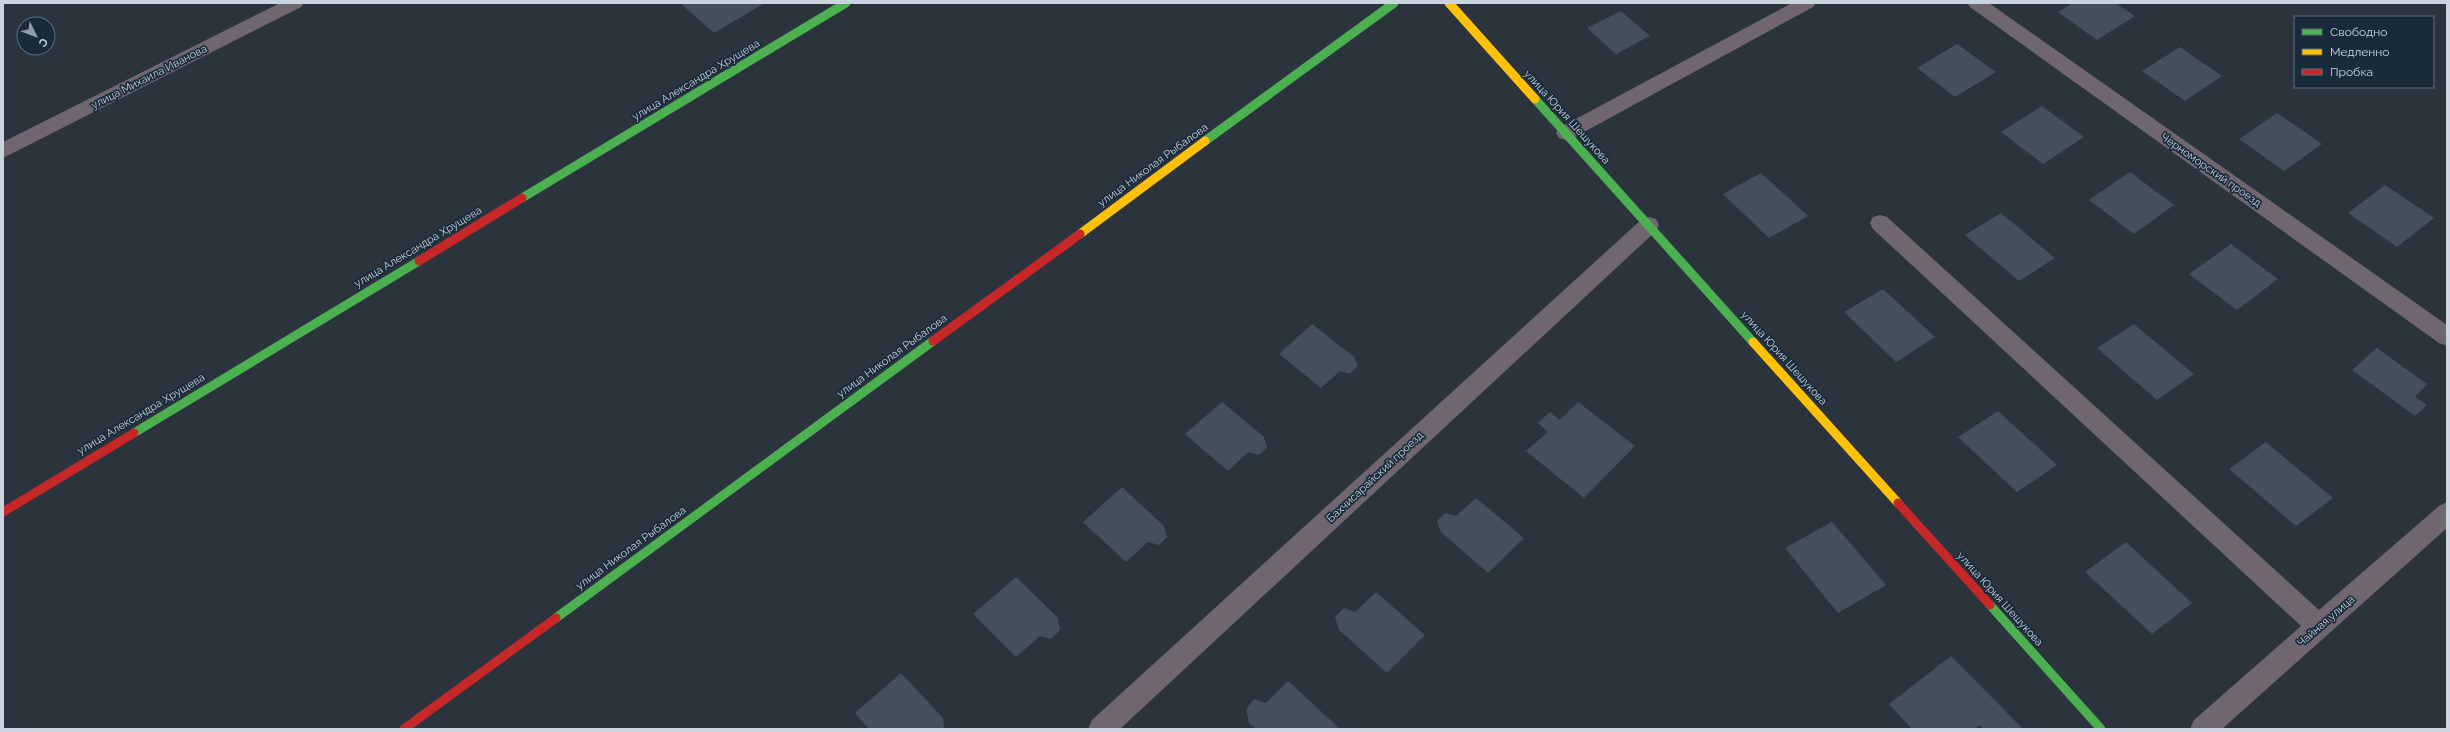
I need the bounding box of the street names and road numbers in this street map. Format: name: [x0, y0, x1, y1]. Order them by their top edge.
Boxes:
street label: улица Александра Хрущева: [630, 37, 762, 123]
street label: улица Михаила Иванова: [89, 42, 209, 112]
street label: улица Юрия Шешукова: [1521, 67, 1613, 167]
street label: улица Николая Рыбалова: [1095, 121, 1211, 209]
street label: Черноморский проезд: [2158, 130, 2264, 210]
street label: улица Александра Хрущева: [352, 204, 484, 290]
street label: улица Юрия Шешукова: [1738, 308, 1830, 408]
street label: улица Николая Рыбалова: [834, 312, 950, 400]
street label: улица Александра Хрущева: [75, 371, 207, 457]
street label: Бахчисарайский проезд: [1324, 428, 1426, 525]
street label: улица Николая Рыбалова: [573, 504, 689, 592]
street label: улица Юрия Шешукова: [1954, 549, 2046, 649]
street label: Чайная улица: [2295, 593, 2357, 649]

